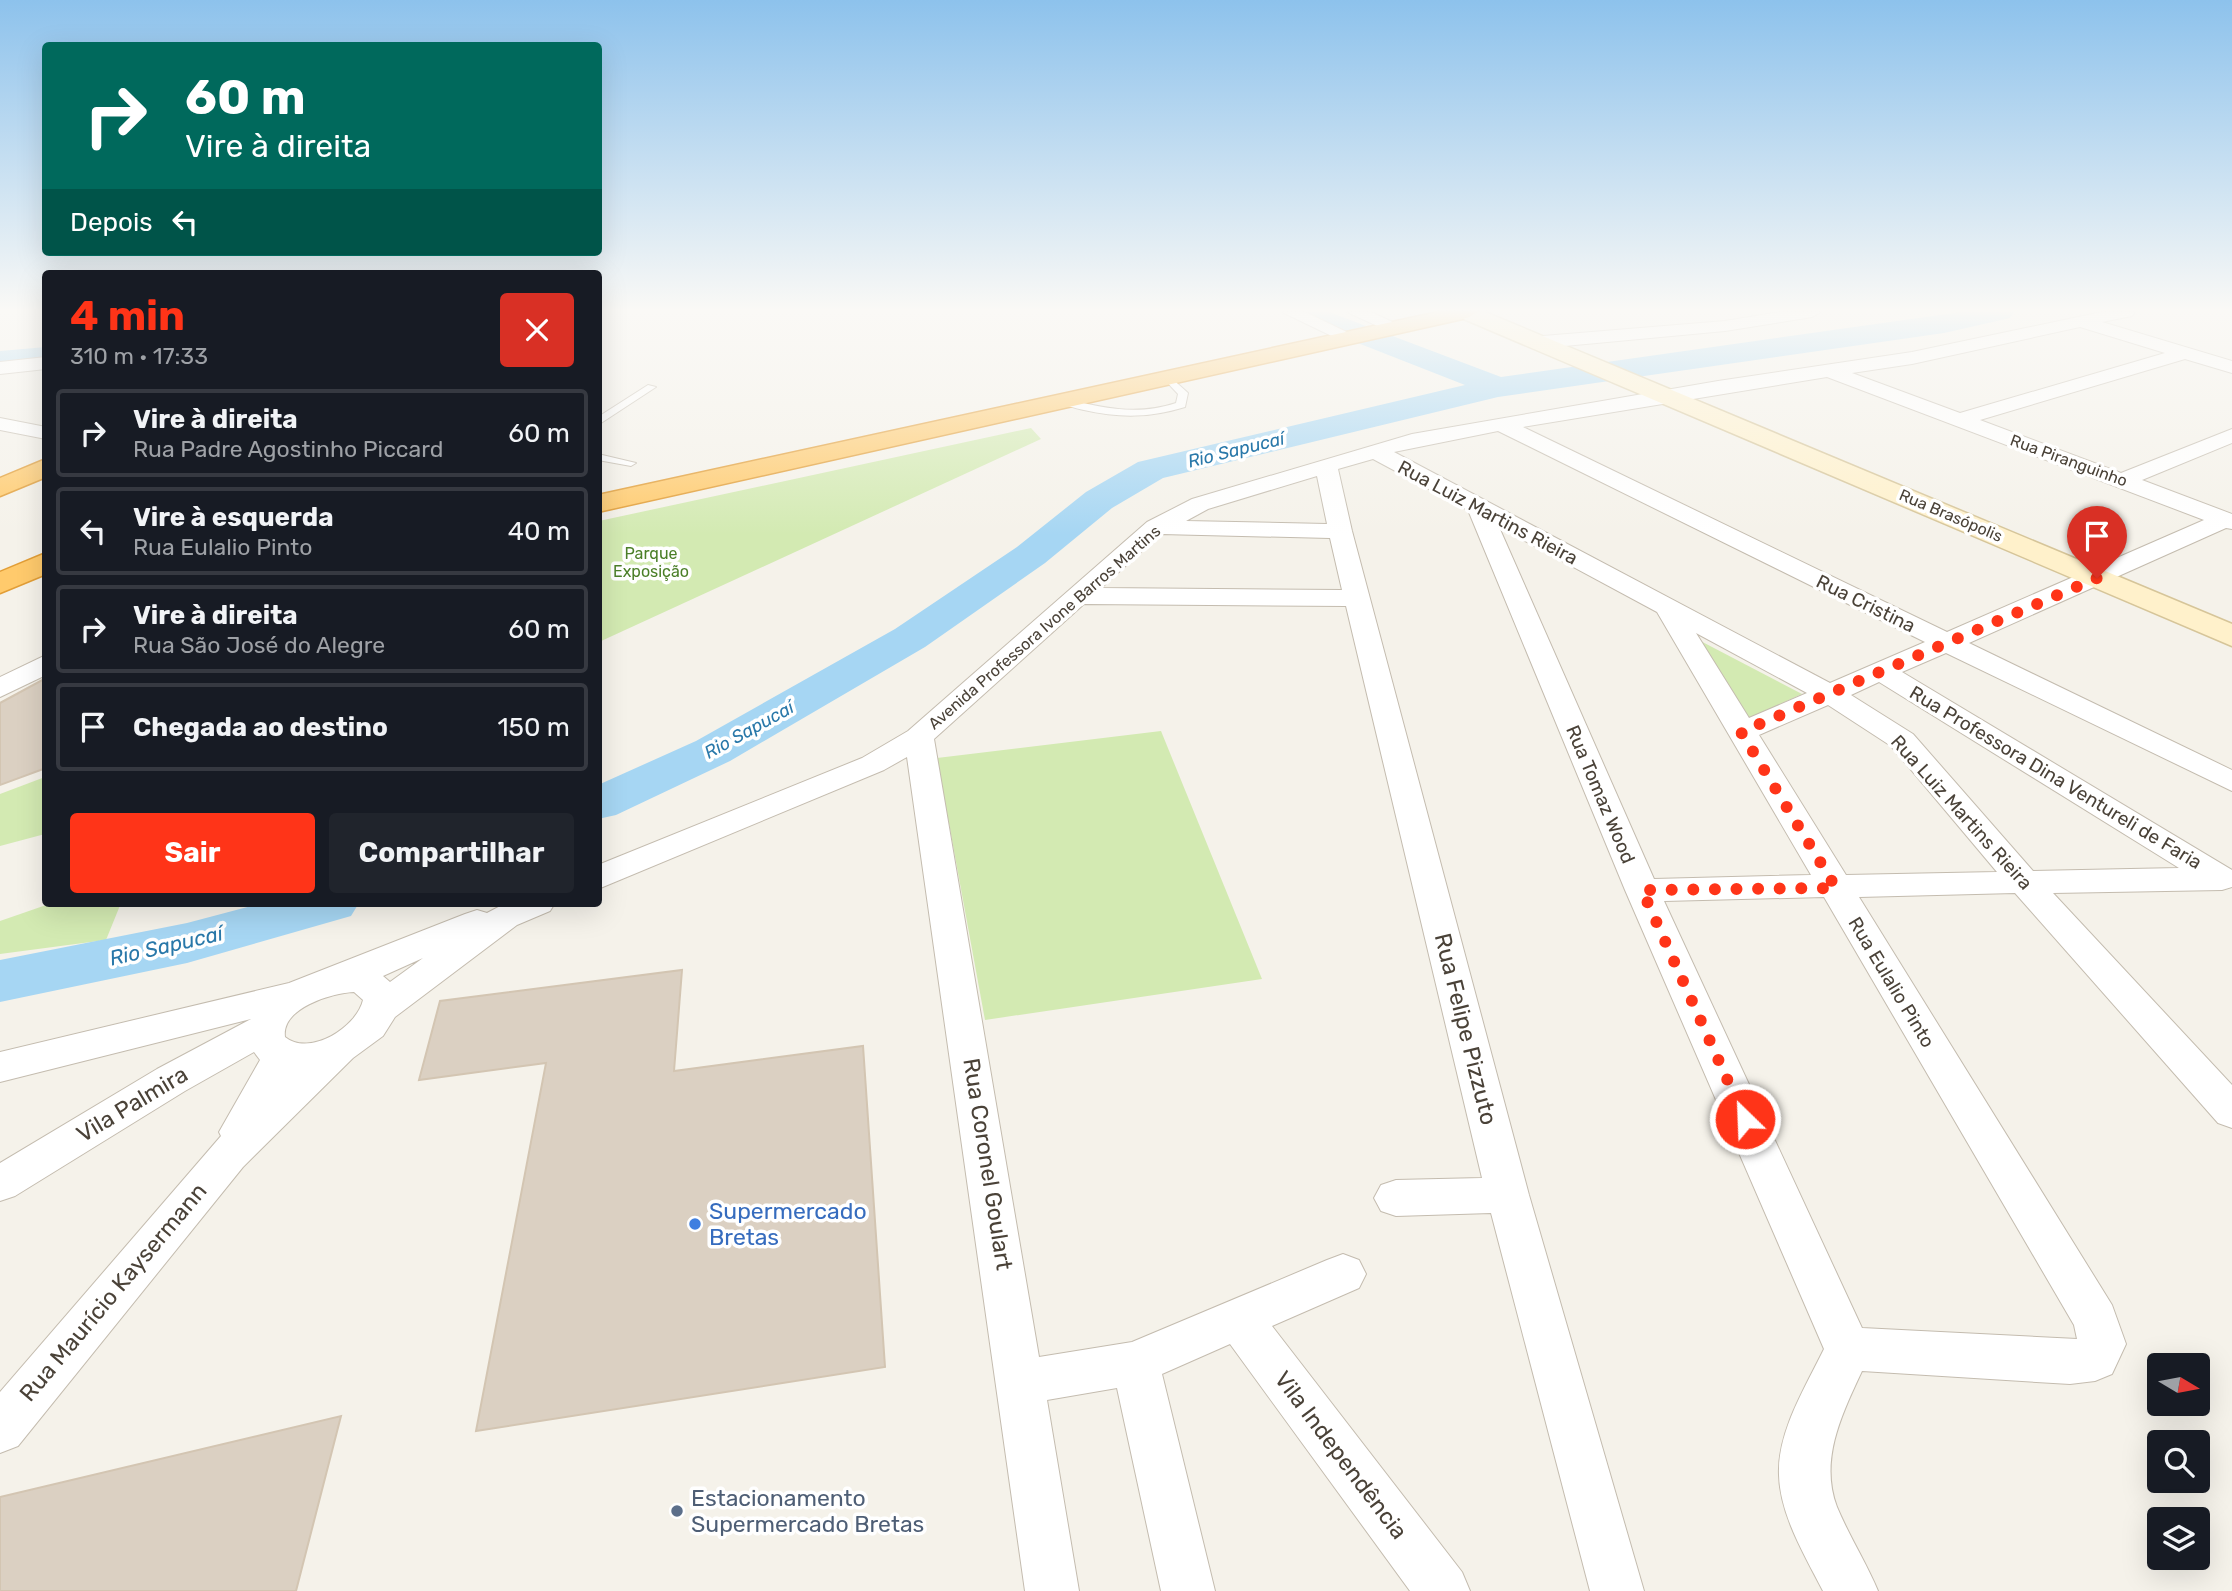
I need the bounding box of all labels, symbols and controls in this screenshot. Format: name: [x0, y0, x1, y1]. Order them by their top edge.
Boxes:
text: 60 m: [185, 68, 306, 126]
icon: right: [70, 70, 161, 161]
text: Vire à direita: [185, 127, 371, 165]
icon: left: [166, 203, 204, 241]
text: Depois: [70, 207, 152, 238]
text: 4 min: [70, 291, 185, 341]
button: close: [500, 293, 574, 367]
text: 310 m · 17:33: [70, 342, 208, 370]
text: Vire à direita: [133, 404, 298, 435]
icon: right: [74, 414, 112, 452]
text: 60 m: [508, 418, 570, 449]
water label: Rio Sapucaí: [1185, 427, 1289, 473]
street label: Rua Piranguinho: [2008, 430, 2130, 490]
text: Rua Padre Agostinho Piccard: [133, 435, 443, 463]
street label: Rua Luiz Martins Rieira: [1394, 455, 1582, 570]
street label: Rua Brasópolis: [1896, 485, 2005, 546]
text: Vire à esquerda: [133, 502, 334, 533]
pin: [2067, 506, 2127, 578]
icon: left: [74, 512, 112, 550]
text: 40 m: [508, 516, 570, 547]
icon: arrive: [2078, 517, 2116, 555]
street label: Avenida Professora Ivone Barros Martins: [924, 521, 1164, 733]
text: Rua Eulalio Pinto: [133, 533, 312, 561]
park label: Parque Exposição: [613, 544, 689, 581]
street label: Rua Cristina: [1813, 570, 1919, 637]
text: Vire à direita: [133, 600, 298, 631]
icon: right: [74, 610, 112, 648]
text: 60 m: [508, 614, 570, 645]
text: Rua São José do Alegre: [133, 631, 385, 659]
street label: Rua Professora Dina Ventureli de Faria: [1905, 681, 2206, 874]
water label: Rio Sapucaí: [700, 695, 800, 764]
icon: arrive: [74, 708, 112, 746]
text: Chegada ao destino: [133, 712, 388, 743]
text: 150 m: [497, 712, 570, 743]
street label: Rua Tomaz Wood: [1561, 722, 1640, 867]
street label: Rua Luiz Martins Rieira: [1886, 730, 2037, 894]
button: Sair: [70, 813, 315, 893]
button: Compartilhar: [329, 813, 574, 893]
street label: Rua Eulalio Pinto: [1844, 913, 1940, 1052]
water label: Rio Sapucaí: [107, 920, 228, 971]
street label: Rua Felipe Pizzuto: [1429, 930, 1503, 1128]
street label: Rua Coronel Goulart: [957, 1056, 1019, 1272]
street label: Vila Palmira: [71, 1060, 193, 1148]
position arrow: [1708, 1082, 1782, 1156]
street label: Rua Maurício Kaysermann: [13, 1177, 213, 1407]
place label: Supermercado Bretas: [709, 1197, 867, 1251]
marker: Supermercado Bretas: [687, 1216, 703, 1232]
north arrow: [2147, 1353, 2210, 1416]
map controls: [2147, 1353, 2210, 1570]
street label: Vila Independência: [1269, 1365, 1413, 1545]
button: search: [2147, 1430, 2210, 1493]
place label: Estacionamento Supermercado Bretas: [691, 1484, 924, 1538]
marker: Estacionamento Supermercado Bretas: [669, 1503, 685, 1519]
button: layers: [2147, 1507, 2210, 1570]

